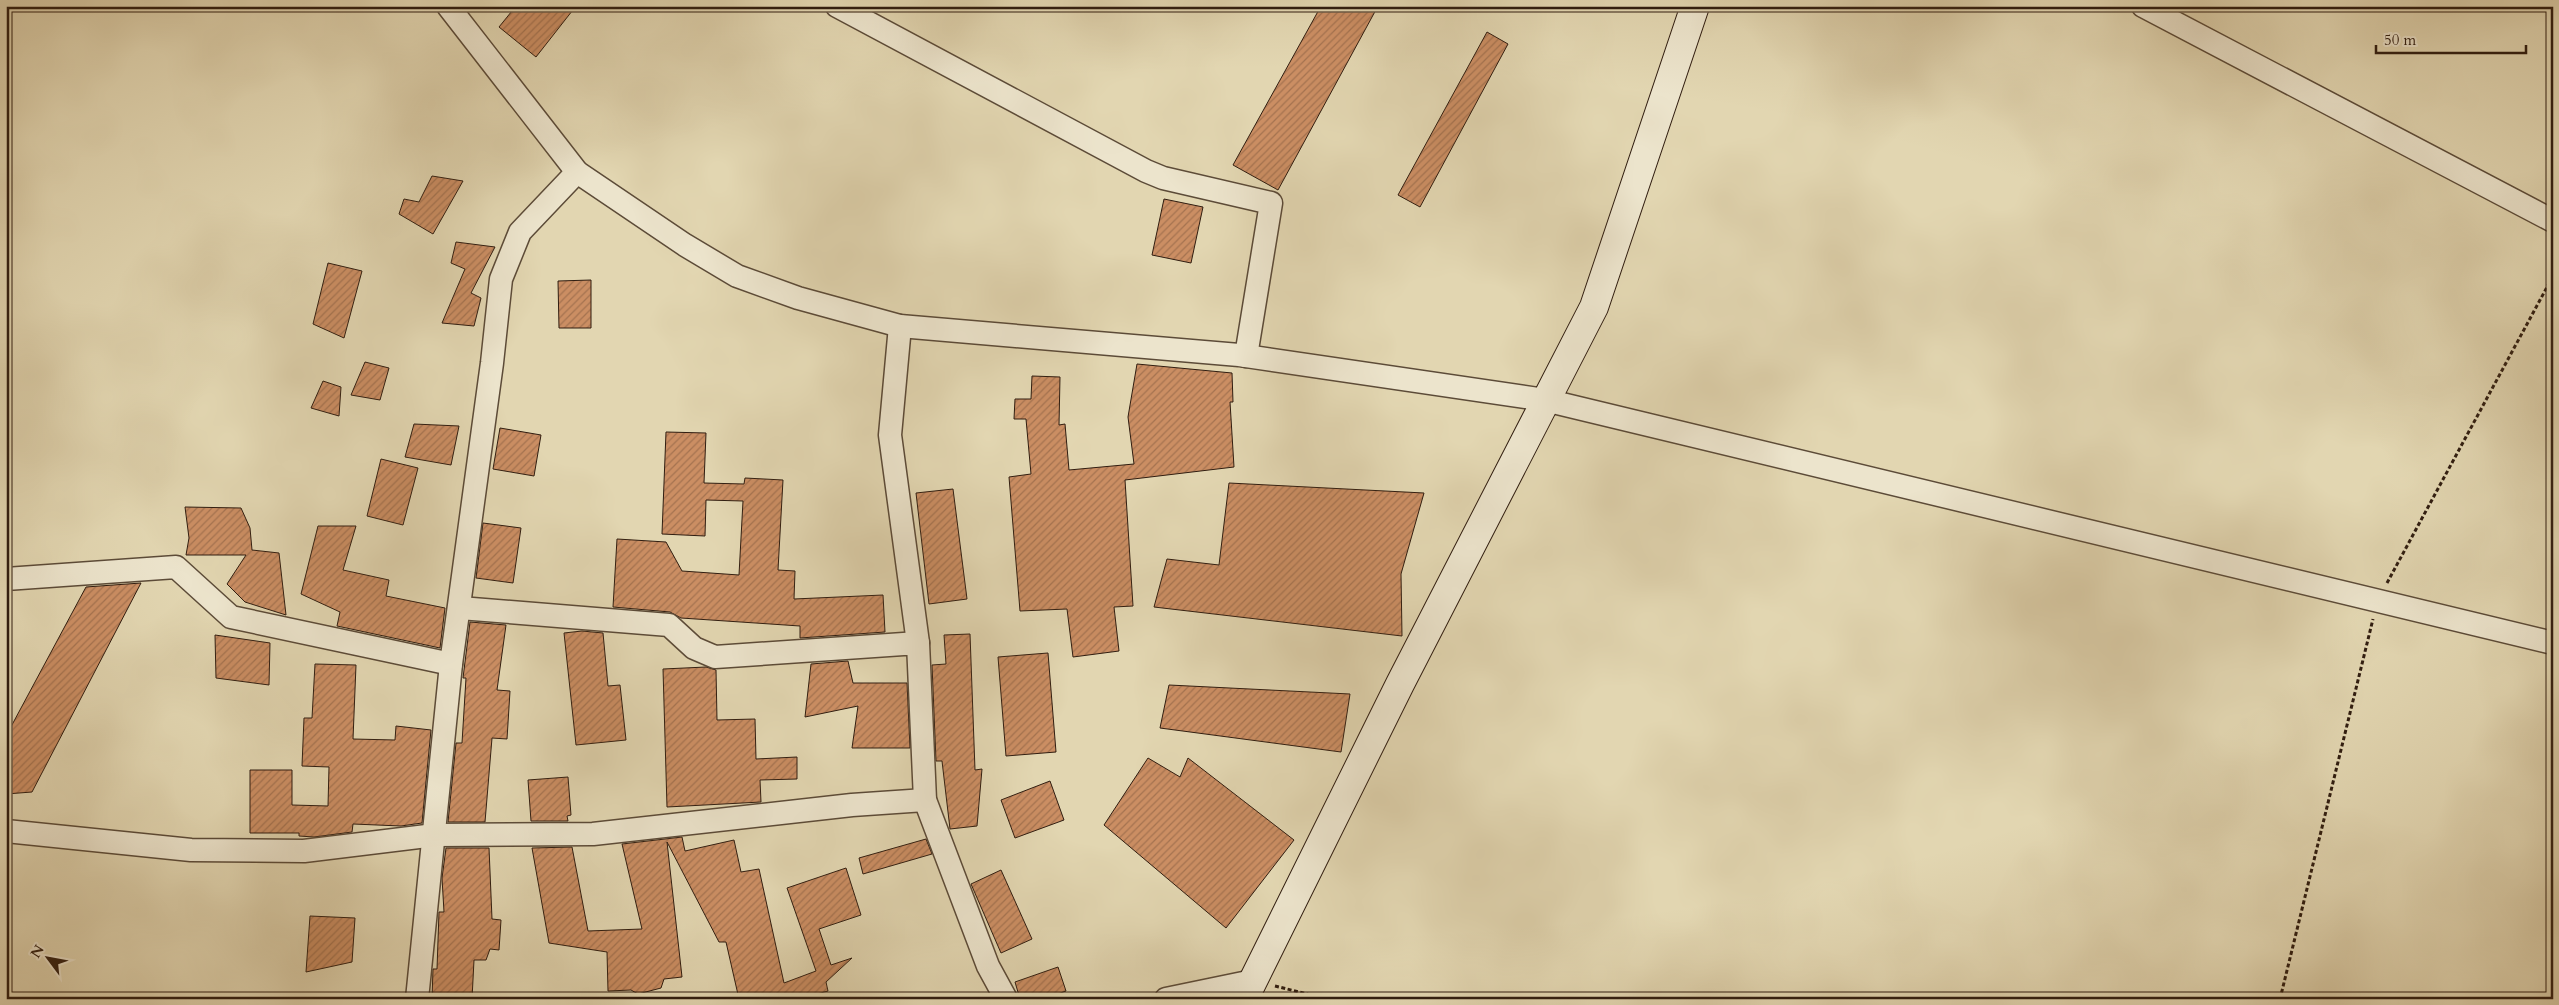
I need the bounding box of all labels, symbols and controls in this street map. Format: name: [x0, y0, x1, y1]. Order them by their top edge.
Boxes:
scale bar: [2376, 22, 2526, 54]
text: 50 m: [2384, 30, 2416, 50]
north arrow: [22, 932, 72, 982]
text: N: [26, 941, 49, 962]

